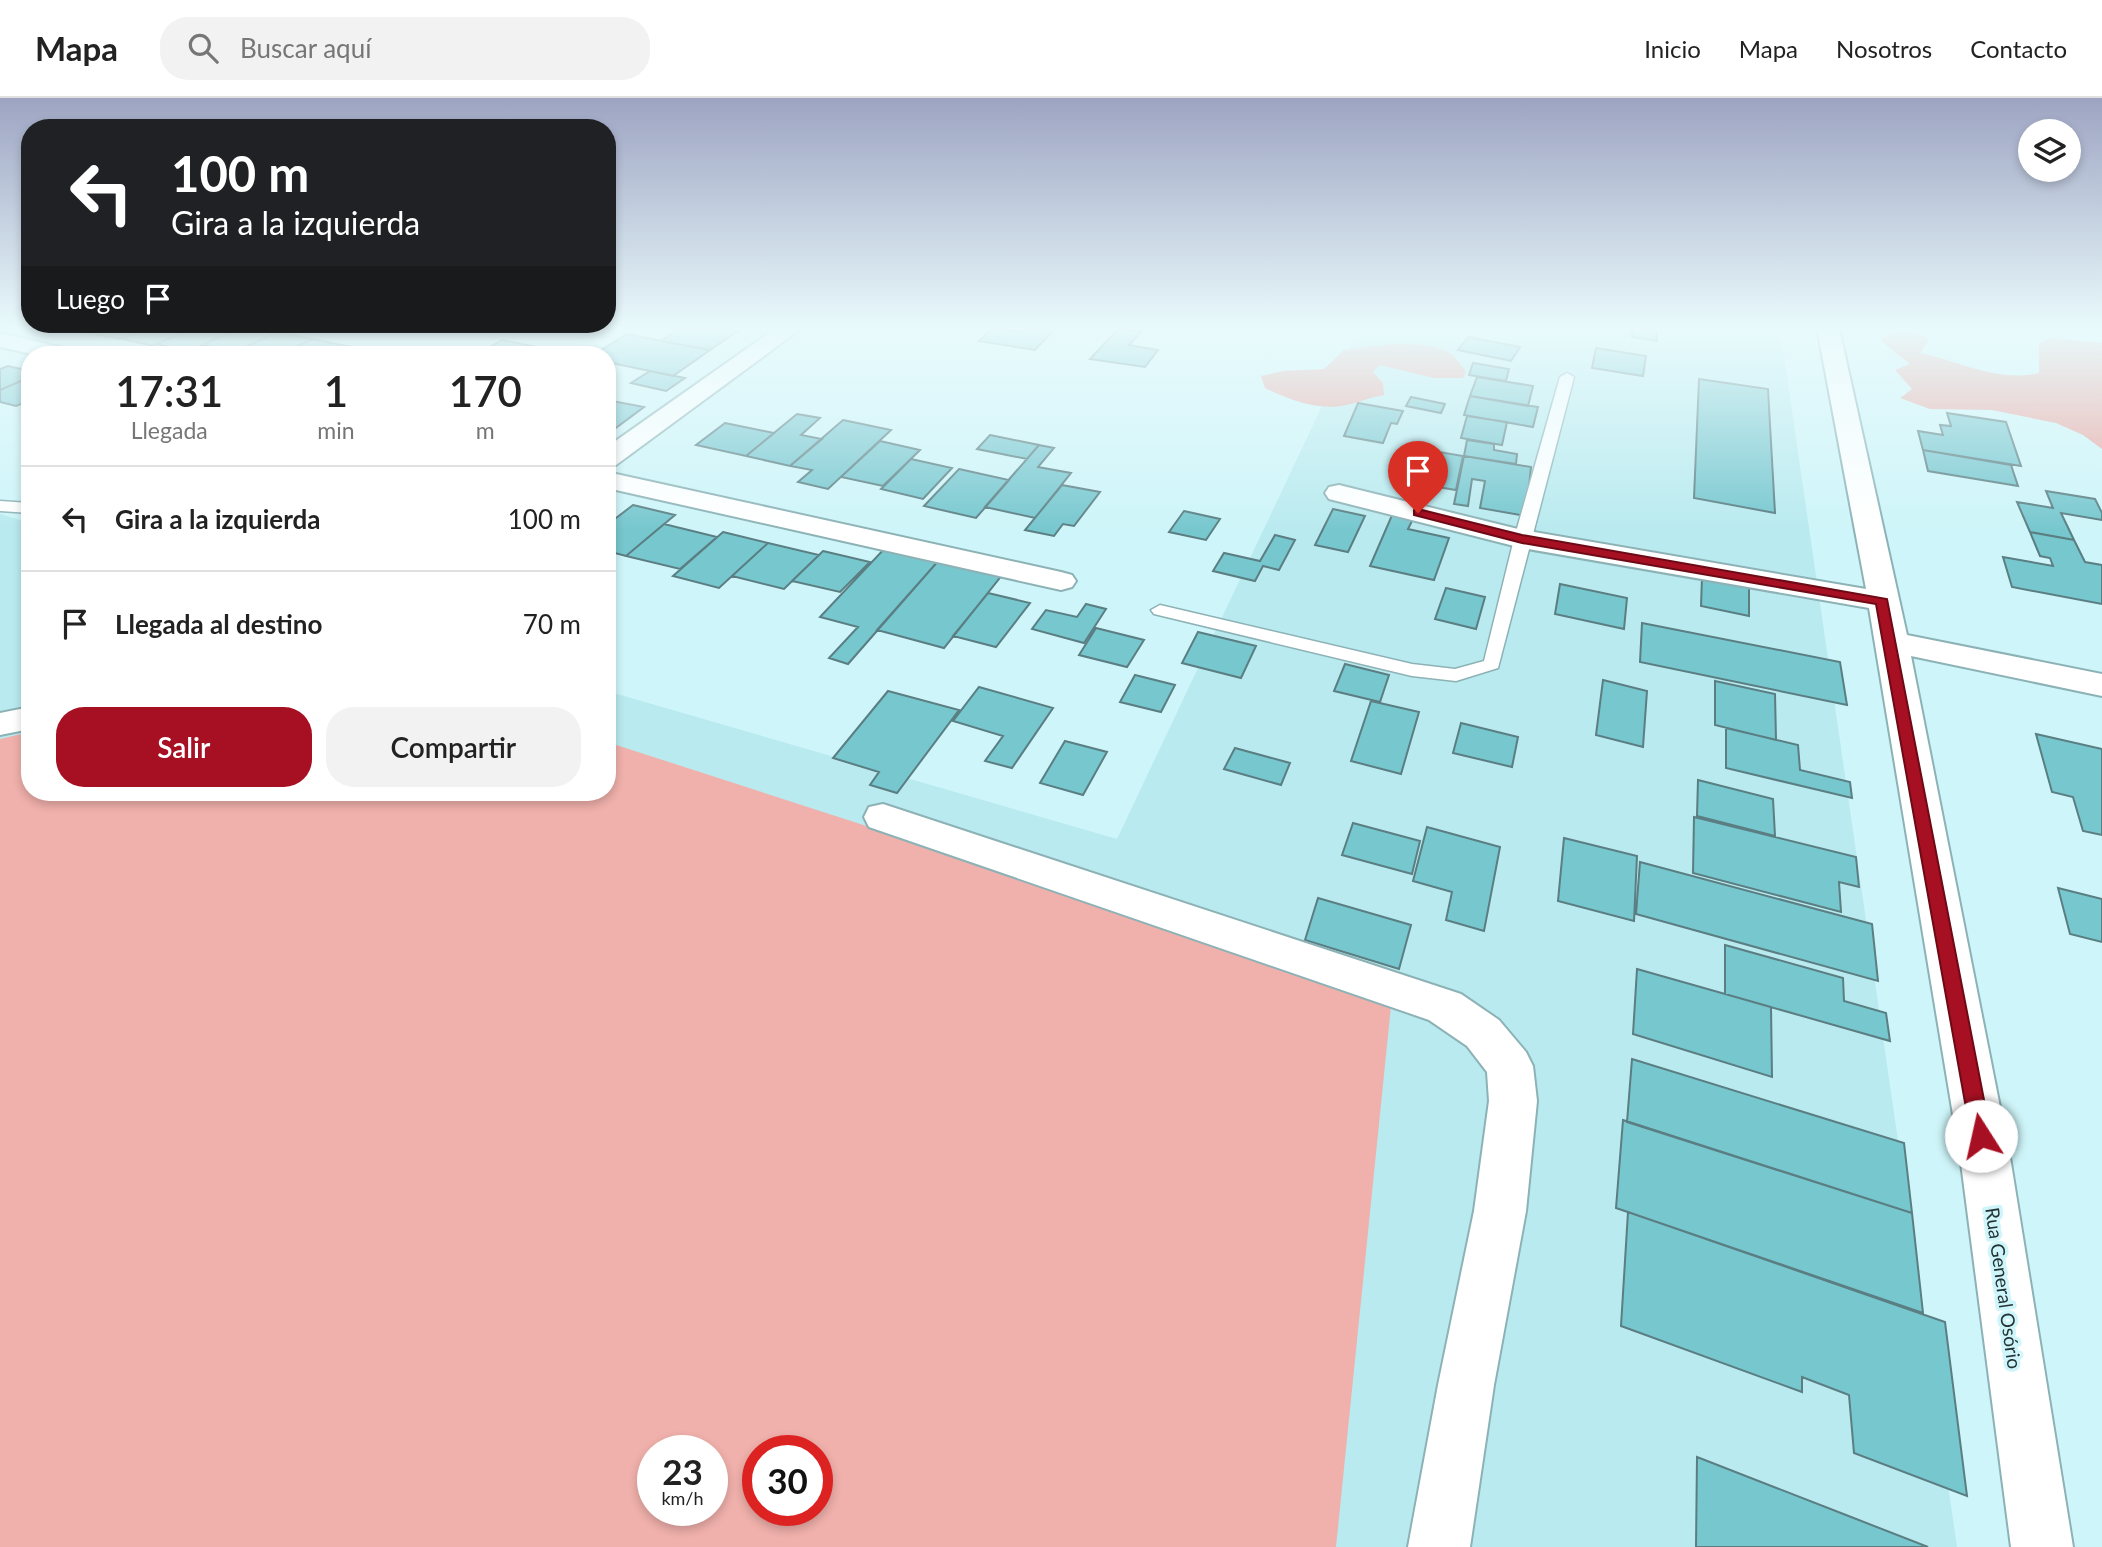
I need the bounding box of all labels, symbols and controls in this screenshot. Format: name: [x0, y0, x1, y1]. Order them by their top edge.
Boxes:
search box: [160, 17, 650, 80]
text: Mapa: [35, 28, 118, 68]
icon: search: [184, 29, 222, 67]
text: Buscar aquí: [240, 32, 371, 64]
text: Inicio: [1644, 34, 1701, 63]
text: Mapa: [1739, 34, 1798, 63]
text: Nosotros: [1836, 34, 1932, 63]
text: Contacto: [1970, 34, 2067, 63]
map controls: [2018, 119, 2081, 182]
button: layers: [2018, 119, 2081, 182]
text: 100 m: [171, 144, 309, 202]
icon: left: [56, 147, 147, 238]
text: Gira a la izquierda: [171, 203, 420, 242]
icon: arrive: [139, 280, 177, 318]
text: Luego: [56, 283, 125, 315]
text: 17:31: [115, 366, 223, 416]
text: 1: [324, 366, 348, 416]
text: 170: [449, 366, 522, 416]
text: Llegada: [131, 416, 208, 444]
text: min: [317, 416, 355, 444]
text: m: [476, 416, 495, 444]
pin: [1388, 441, 1448, 513]
icon: arrive: [1399, 452, 1437, 490]
icon: left: [56, 500, 94, 538]
text: Gira a la izquierda: [115, 503, 321, 535]
text: 100 m: [508, 503, 581, 535]
icon: arrive: [56, 605, 94, 643]
text: Llegada al destino: [115, 608, 322, 640]
text: 70 m: [523, 608, 581, 640]
button: Salir: [56, 707, 312, 787]
button: Compartir: [326, 707, 581, 787]
position arrow: [1944, 1099, 2018, 1173]
street label: Rua General Osório: [1981, 1206, 2027, 1370]
speed limit sign: 30: [742, 1435, 833, 1526]
text: 23: [662, 1450, 703, 1492]
text: km/h: [661, 1487, 704, 1509]

